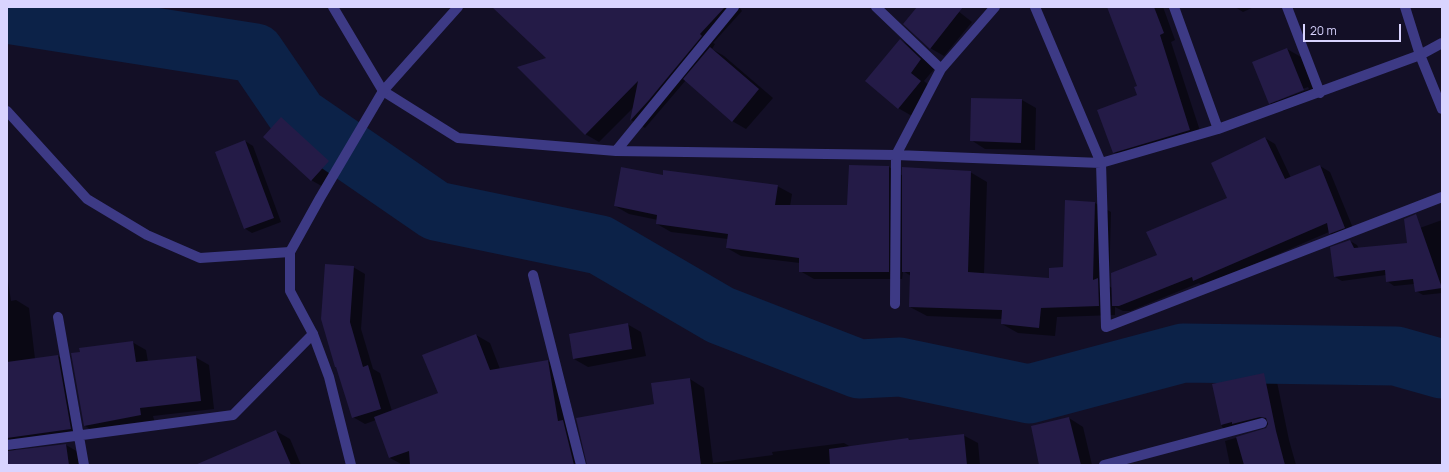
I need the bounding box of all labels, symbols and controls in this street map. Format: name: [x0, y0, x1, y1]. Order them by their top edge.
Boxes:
scale bar: [1305, 16, 1403, 42]
text: 20 m: [1310, 22, 1337, 39]

